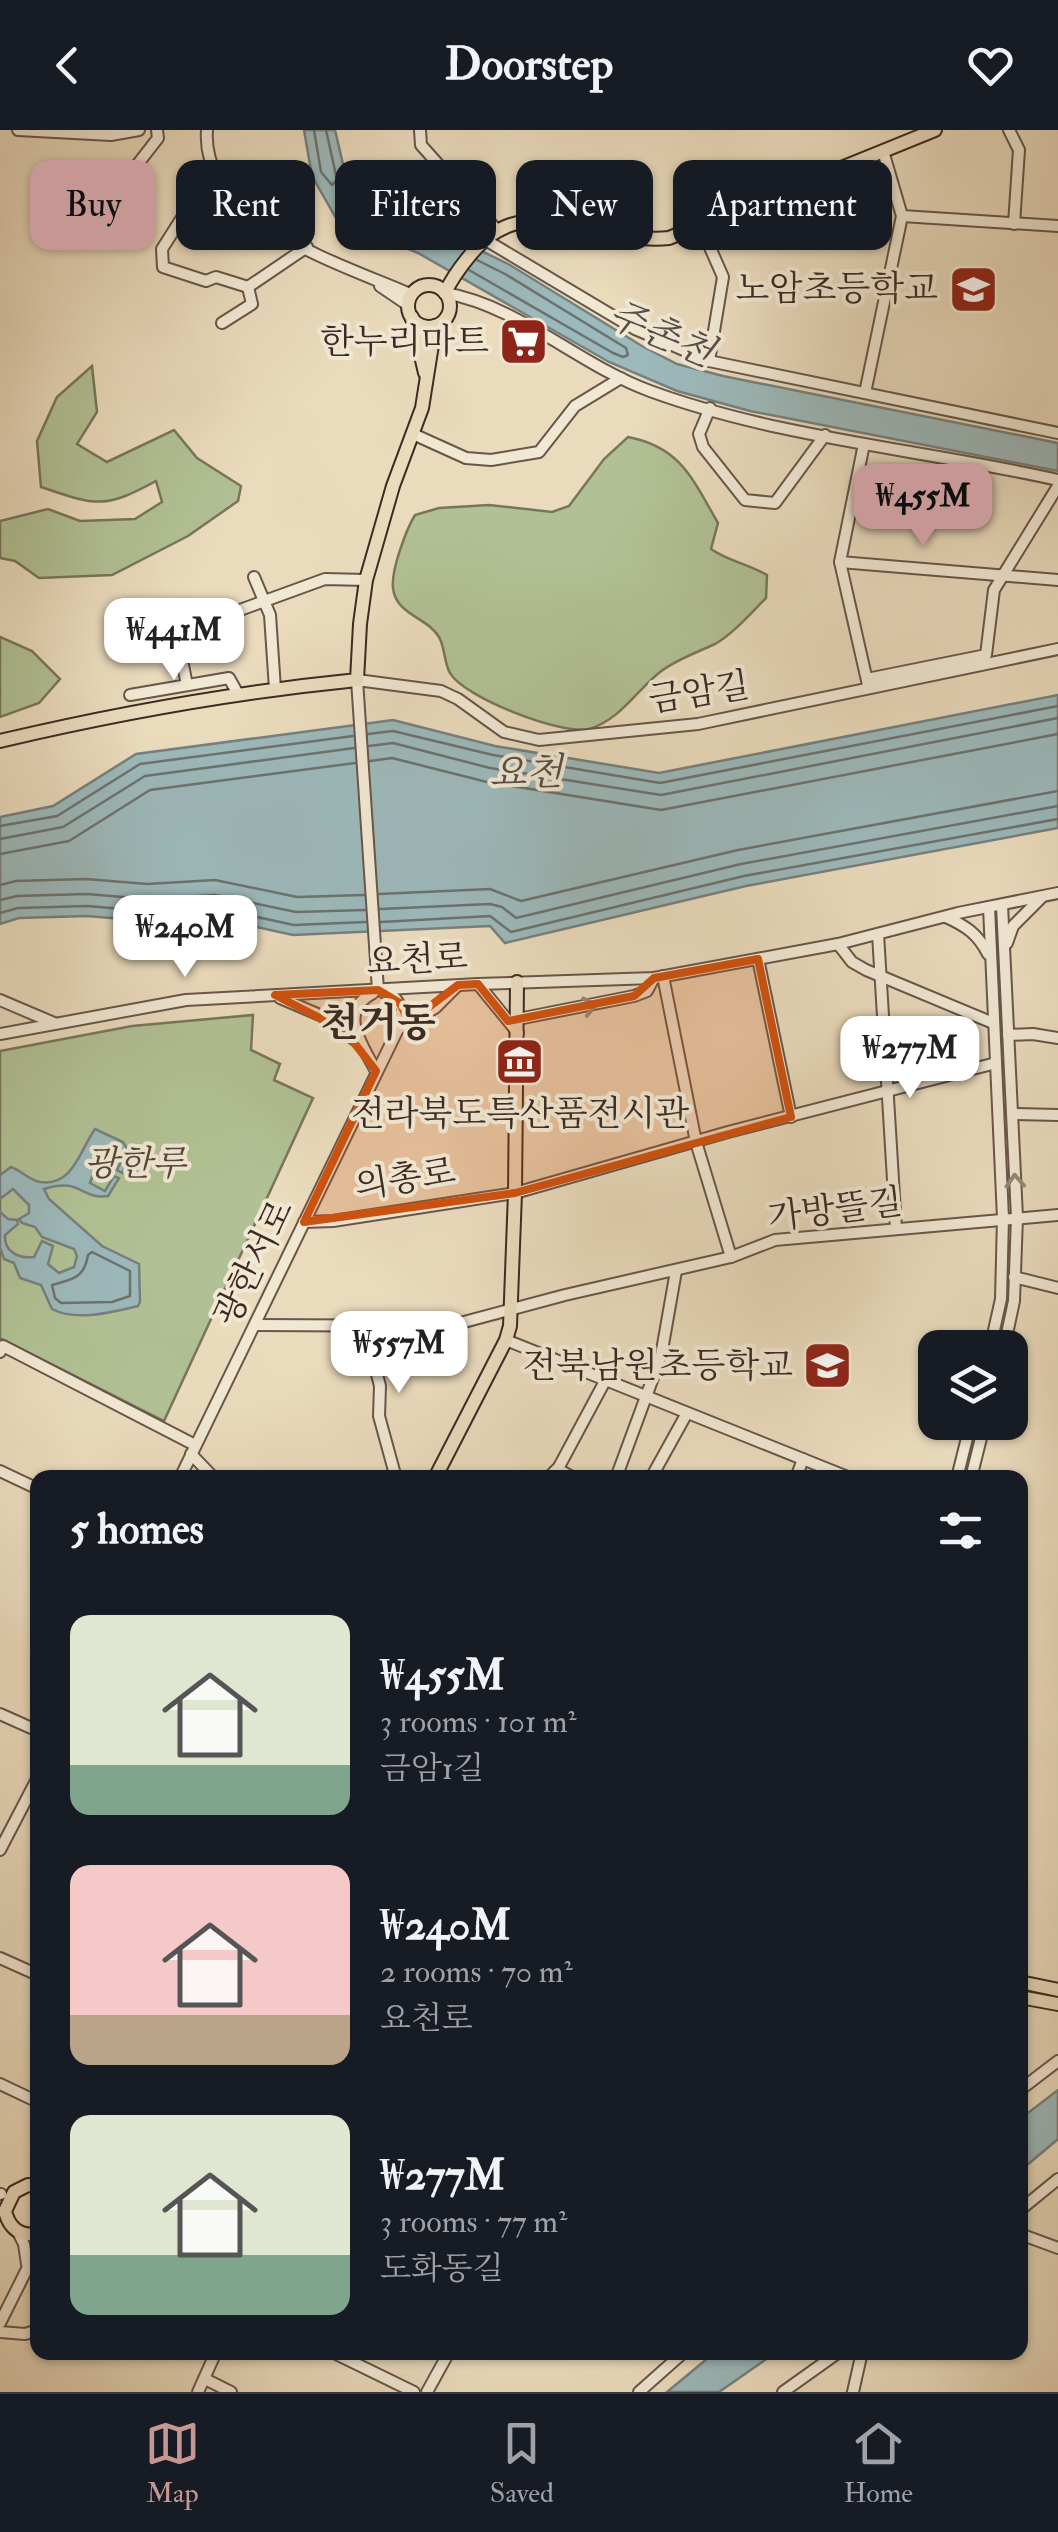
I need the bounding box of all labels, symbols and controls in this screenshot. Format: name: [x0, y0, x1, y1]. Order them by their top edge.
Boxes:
text: Doorstep: [445, 37, 613, 93]
icon: back: [40, 38, 95, 93]
icon: heart: [963, 38, 1018, 93]
chip: Buy: [30, 160, 156, 250]
chip: Rent: [176, 160, 315, 250]
chip: Filters: [335, 160, 496, 250]
chip: New: [516, 160, 653, 250]
chip: Apartment: [673, 160, 892, 250]
school or university icon: 노암초등학교: [947, 263, 999, 315]
place label: 노암초등학교: [735, 267, 938, 311]
water label: 주촌천: [601, 290, 723, 379]
supermarket icon: 한누리마트: [498, 316, 550, 368]
place label: 한누리마트: [320, 320, 489, 364]
pin: ₩455M: [853, 464, 993, 549]
text: ₩455M: [875, 476, 971, 516]
pin: ₩441M: [104, 598, 244, 683]
text: ₩441M: [126, 610, 222, 650]
street label: 금암길: [645, 663, 753, 723]
water label: 요천: [489, 748, 565, 798]
pin: ₩240M: [115, 895, 255, 980]
text: ₩240M: [135, 907, 235, 947]
street label: 요천로: [365, 935, 469, 985]
one-way arrow: [581, 996, 598, 1017]
district label: 천거동: [320, 998, 436, 1049]
pin: ₩277M: [840, 1016, 980, 1101]
text: ₩277M: [862, 1028, 958, 1068]
museum icon: 전라북도특산품전시관: [494, 1036, 546, 1088]
place label: 전라북도특산품전시관: [351, 1092, 689, 1136]
park label: 광한루: [84, 1142, 188, 1186]
street label: 의총로: [351, 1149, 459, 1209]
one-way arrow: [1005, 1173, 1026, 1189]
street label: 가방뜰길: [765, 1180, 905, 1240]
street label: 광한서로: [205, 1193, 303, 1333]
pin: ₩557M: [329, 1311, 469, 1396]
text: ₩557M: [353, 1323, 445, 1363]
map controls: [918, 1330, 1028, 1440]
button: layers: [918, 1330, 1028, 1440]
school or university icon: 전북남원초등학교: [802, 1340, 854, 1392]
place label: 전북남원초등학교: [523, 1344, 793, 1388]
icon: filters: [933, 1503, 988, 1558]
text: 5 homes: [70, 1504, 204, 1556]
text: ₩455M: [380, 1650, 505, 1702]
icon: home: [150, 1655, 270, 1775]
text: 3 rooms · 101 m²: [380, 1702, 577, 1742]
text: 금암1길: [380, 1749, 484, 1789]
text: ₩240M: [380, 1900, 511, 1952]
icon: home: [150, 1905, 270, 2025]
text: 2 rooms · 70 m²: [380, 1952, 573, 1992]
text: 요천로: [380, 1999, 473, 2039]
text: ₩277M: [380, 2150, 505, 2202]
icon: home: [150, 2155, 270, 2275]
text: 3 rooms · 77 m²: [380, 2202, 567, 2242]
text: 도화동길: [380, 2249, 504, 2289]
tab: Map: [145, 2416, 200, 2511]
tab: Saved: [490, 2416, 554, 2511]
tab: Home: [844, 2416, 913, 2511]

